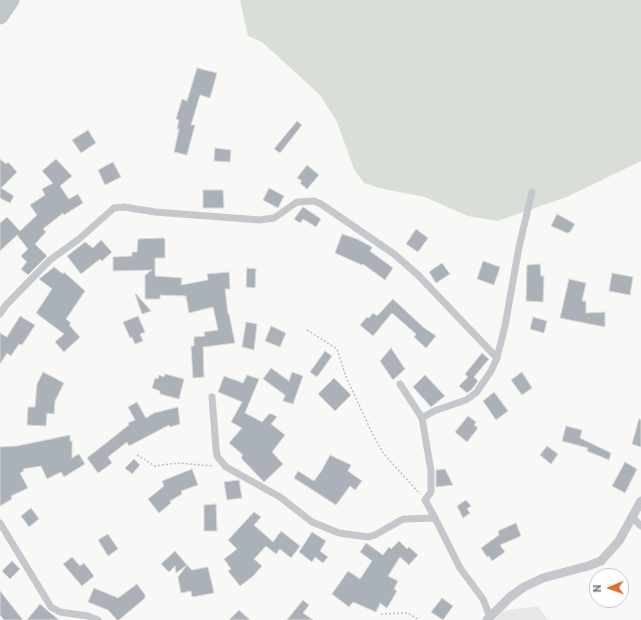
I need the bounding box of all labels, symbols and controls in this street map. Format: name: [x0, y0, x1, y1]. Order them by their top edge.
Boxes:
north arrow: [589, 568, 629, 608]
text: N: [591, 584, 604, 593]

